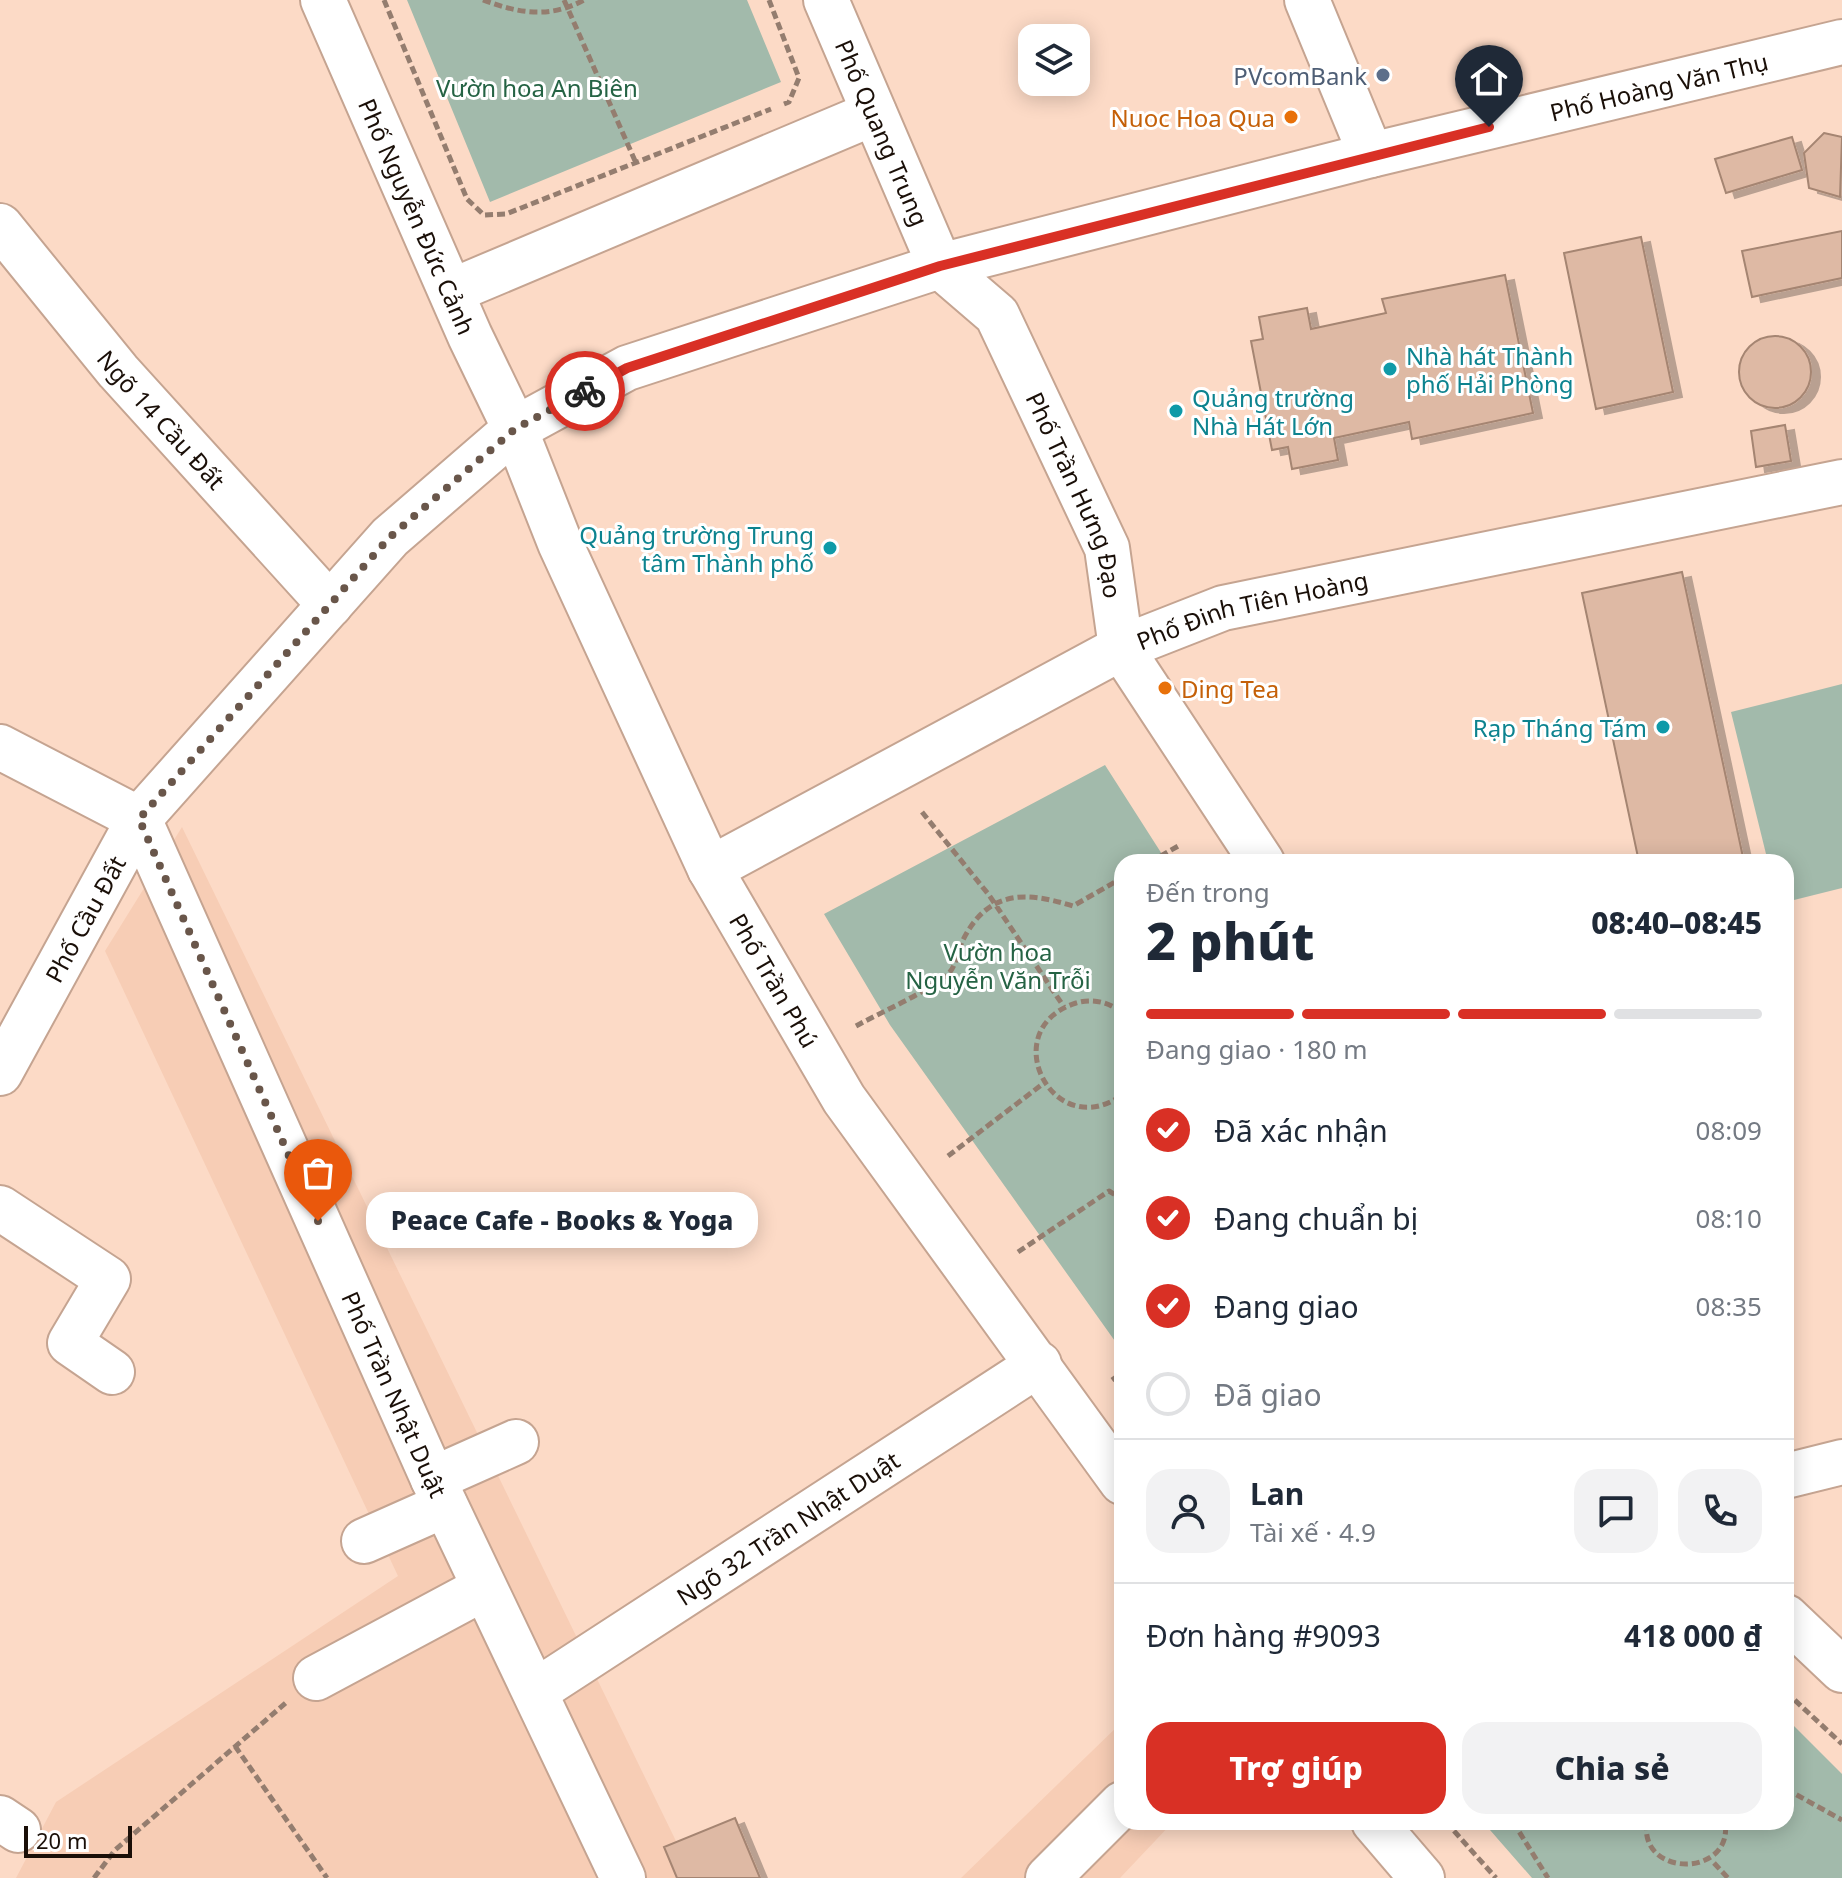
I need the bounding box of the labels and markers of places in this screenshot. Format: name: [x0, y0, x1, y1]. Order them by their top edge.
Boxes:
pin: [1455, 45, 1523, 127]
place label: PVcomBank: [1233, 59, 1367, 92]
marker: PVcomBank: [1374, 66, 1392, 84]
place label: Nuoc Hoa Qua: [1111, 101, 1275, 134]
marker: Nuoc Hoa Qua: [1282, 108, 1300, 126]
place label: Nhà hát Thành phố Hải Phòng: [1406, 339, 1574, 400]
marker: Nhà hát Thành phố Hải Phòng: [1381, 360, 1399, 378]
place label: Quảng trường Nhà Hát Lớn: [1192, 381, 1354, 442]
marker: Quảng trường Nhà Hát Lớn: [1167, 402, 1185, 420]
place label: Quảng trường Trung tâm Thành phố: [579, 518, 814, 579]
marker: Quảng trường Trung tâm Thành phố: [821, 539, 839, 557]
place label: Ding Tea: [1181, 672, 1279, 705]
marker: Ding Tea: [1156, 679, 1174, 697]
place label: Rạp Tháng Tám: [1473, 711, 1647, 744]
marker: Rạp Tháng Tám: [1654, 718, 1672, 736]
pin: [284, 1139, 352, 1221]
callout: Peace Cafe - Books & Yoga: [366, 1193, 758, 1249]

